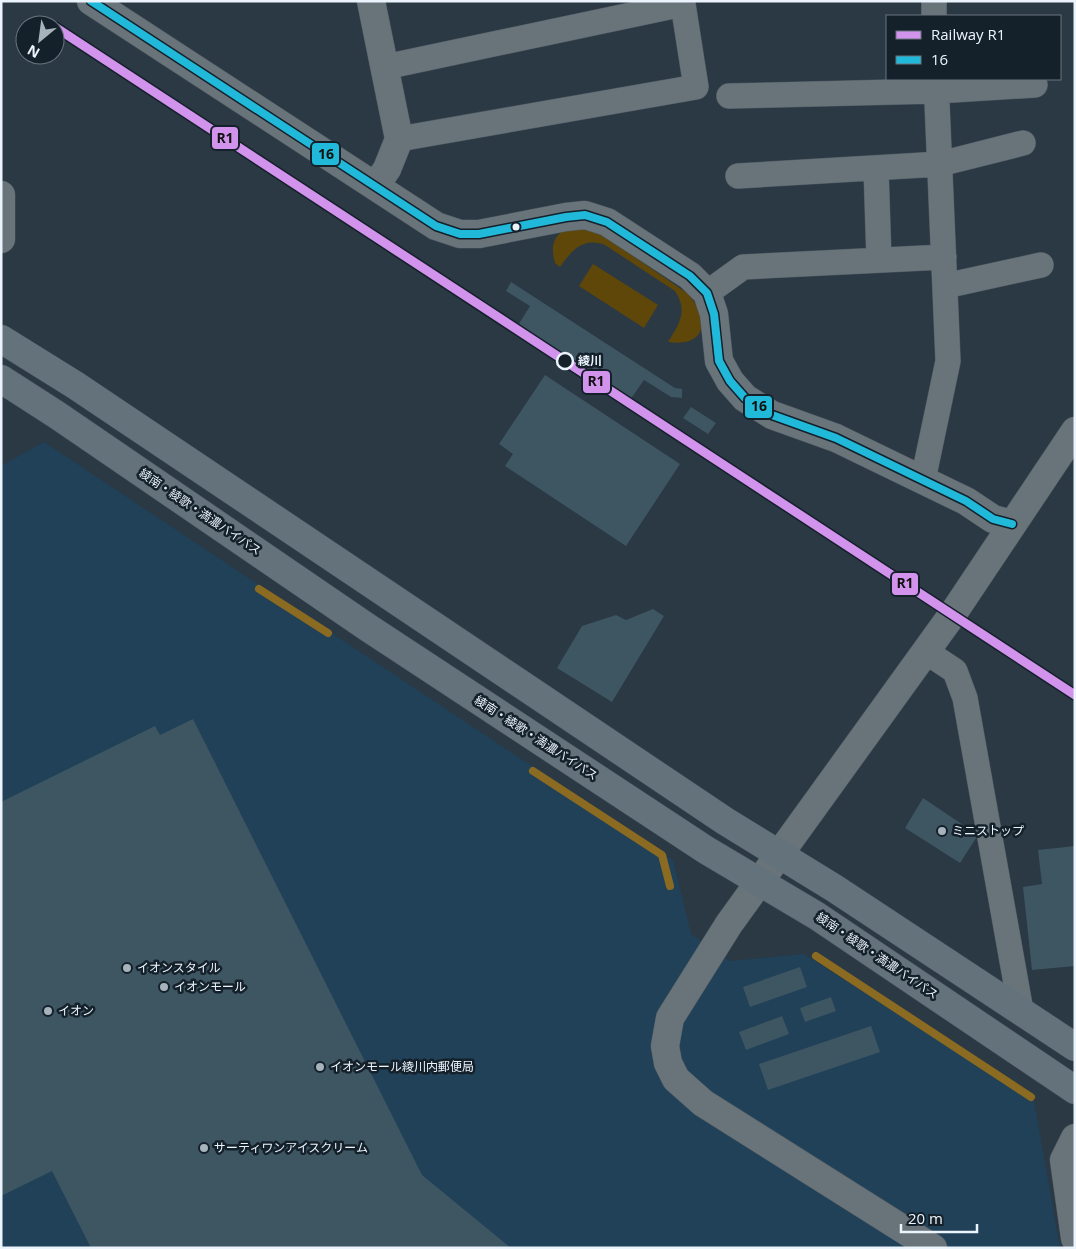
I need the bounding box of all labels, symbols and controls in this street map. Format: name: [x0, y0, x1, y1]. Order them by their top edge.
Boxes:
north arrow: [15, 15, 65, 65]
legend: [886, 15, 1061, 80]
text: Railway R1: [931, 24, 1005, 44]
text: N: [24, 41, 43, 63]
text: 16: [931, 49, 948, 69]
line badge: R1: [211, 126, 239, 150]
text: R1: [216, 128, 234, 147]
line badge: 16: [311, 142, 340, 166]
text: 16: [318, 144, 334, 163]
unlabelled marker: [511, 222, 521, 232]
marker: 綾川: [556, 352, 574, 370]
place label: 綾川: [578, 352, 602, 369]
line badge: R1: [582, 370, 611, 394]
text: R1: [587, 371, 605, 390]
line badge: 16: [744, 395, 773, 419]
text: 16: [751, 396, 767, 415]
street label: 綾南・綾歌・満濃バイパス: [136, 464, 265, 559]
line badge: R1: [891, 572, 919, 596]
text: R1: [896, 573, 914, 592]
street label: 綾南・綾歌・満濃バイパス: [471, 691, 601, 784]
place label: ミニストップ: [952, 822, 1024, 839]
marker: ミニストップ: [936, 825, 948, 837]
street label: 綾南・綾歌・満濃バイパス: [813, 908, 942, 1003]
place label: イオンスタイル: [137, 959, 221, 976]
marker: イオンスタイル: [121, 962, 133, 974]
place label: イオンモール: [174, 978, 246, 995]
marker: イオンモール: [158, 981, 170, 993]
place label: イオン: [58, 1002, 94, 1019]
marker: イオン: [42, 1005, 54, 1017]
place label: イオンモール綾川内郵便局: [330, 1058, 474, 1075]
marker: イオンモール綾川内郵便局: [314, 1061, 326, 1073]
place label: サーティワンアイスクリーム: [214, 1139, 368, 1156]
marker: サーティワンアイスクリーム: [198, 1142, 210, 1154]
scale bar: [901, 1202, 977, 1234]
text: 20 m: [908, 1208, 943, 1228]

